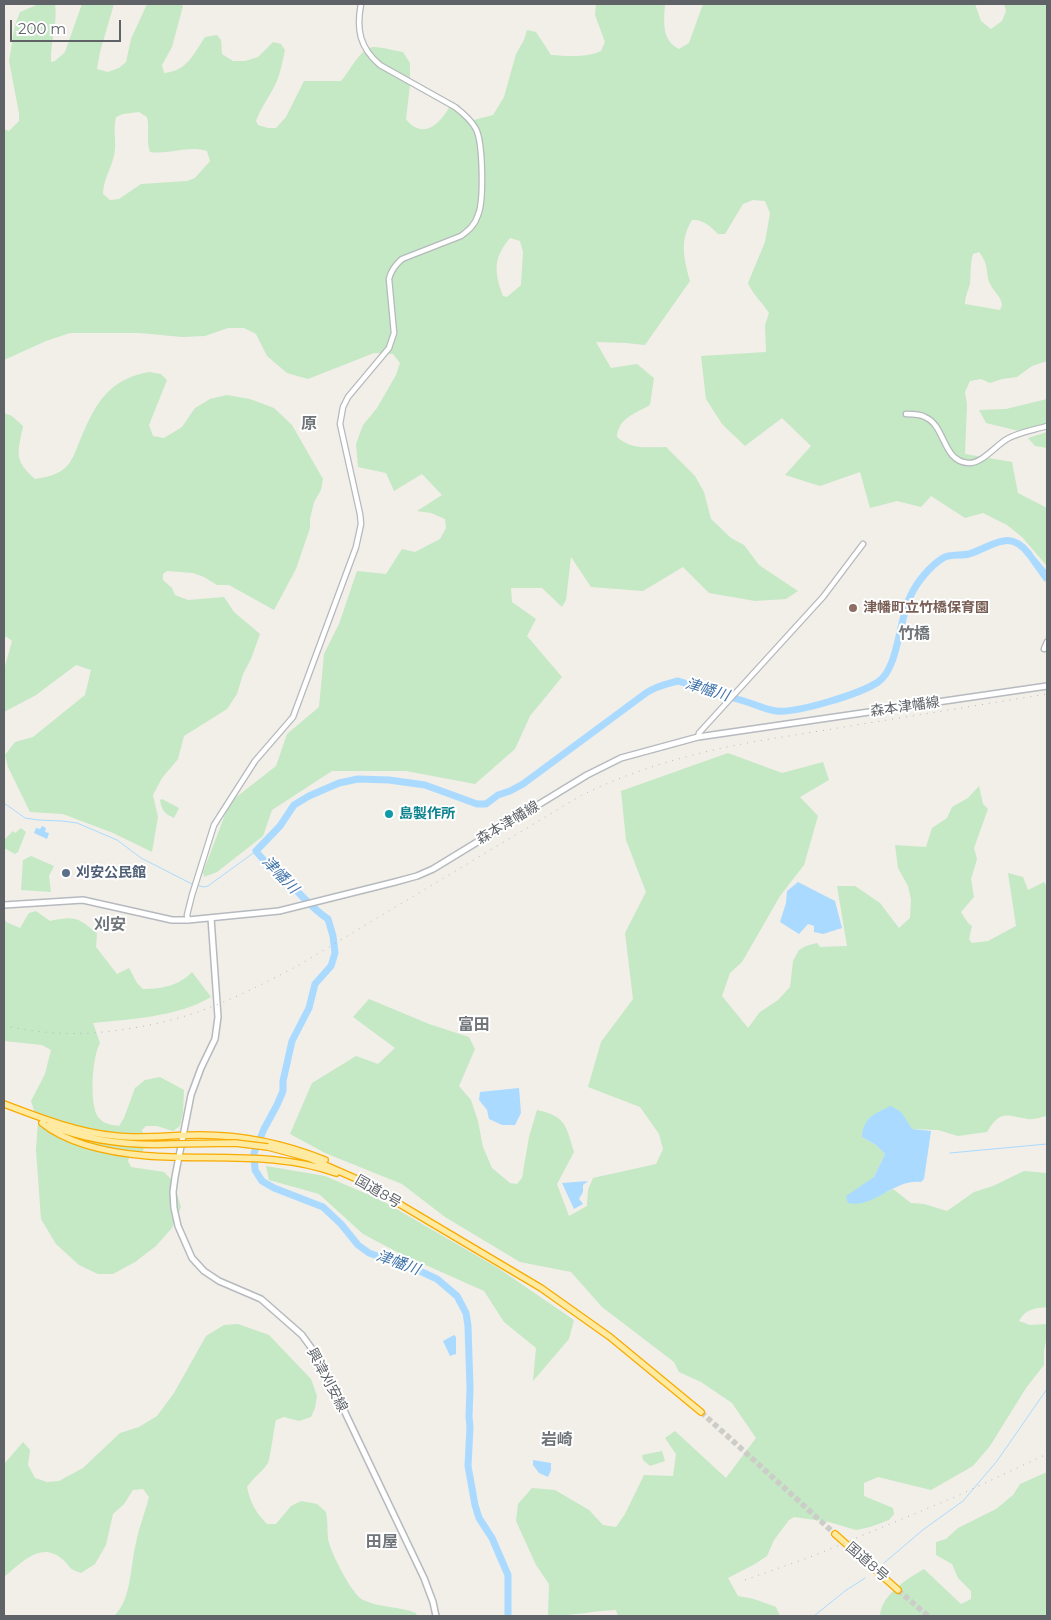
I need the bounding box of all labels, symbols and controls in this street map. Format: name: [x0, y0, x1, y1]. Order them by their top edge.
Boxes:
scale bar: [12, 10, 124, 42]
text: 200 m: [18, 19, 66, 38]
district label: 原: [301, 414, 317, 434]
place label: 津幡町立竹橋保育園: [863, 600, 989, 616]
marker: 津幡町立竹橋保育園: [847, 602, 859, 614]
district label: 竹橋: [898, 624, 930, 644]
water label: 津幡川: [683, 675, 731, 705]
street label: 森本津幡線: [869, 694, 941, 720]
street label: 森本津幡線: [474, 798, 542, 848]
place label: 島製作所: [399, 806, 455, 822]
marker: 島製作所: [383, 808, 395, 820]
water label: 津幡川: [258, 853, 302, 897]
place label: 刈安公民館: [76, 865, 146, 881]
marker: 刈安公民館: [60, 867, 72, 879]
district label: 刈安: [94, 915, 126, 935]
district label: 富田: [458, 1015, 490, 1035]
street label: 国道8号: [352, 1172, 404, 1212]
water label: 津幡川: [374, 1247, 422, 1279]
street label: 興津刈安線: [303, 1345, 351, 1415]
district label: 岩崎: [541, 1430, 573, 1450]
district label: 田屋: [366, 1532, 398, 1552]
street label: 国道8号: [842, 1539, 892, 1585]

